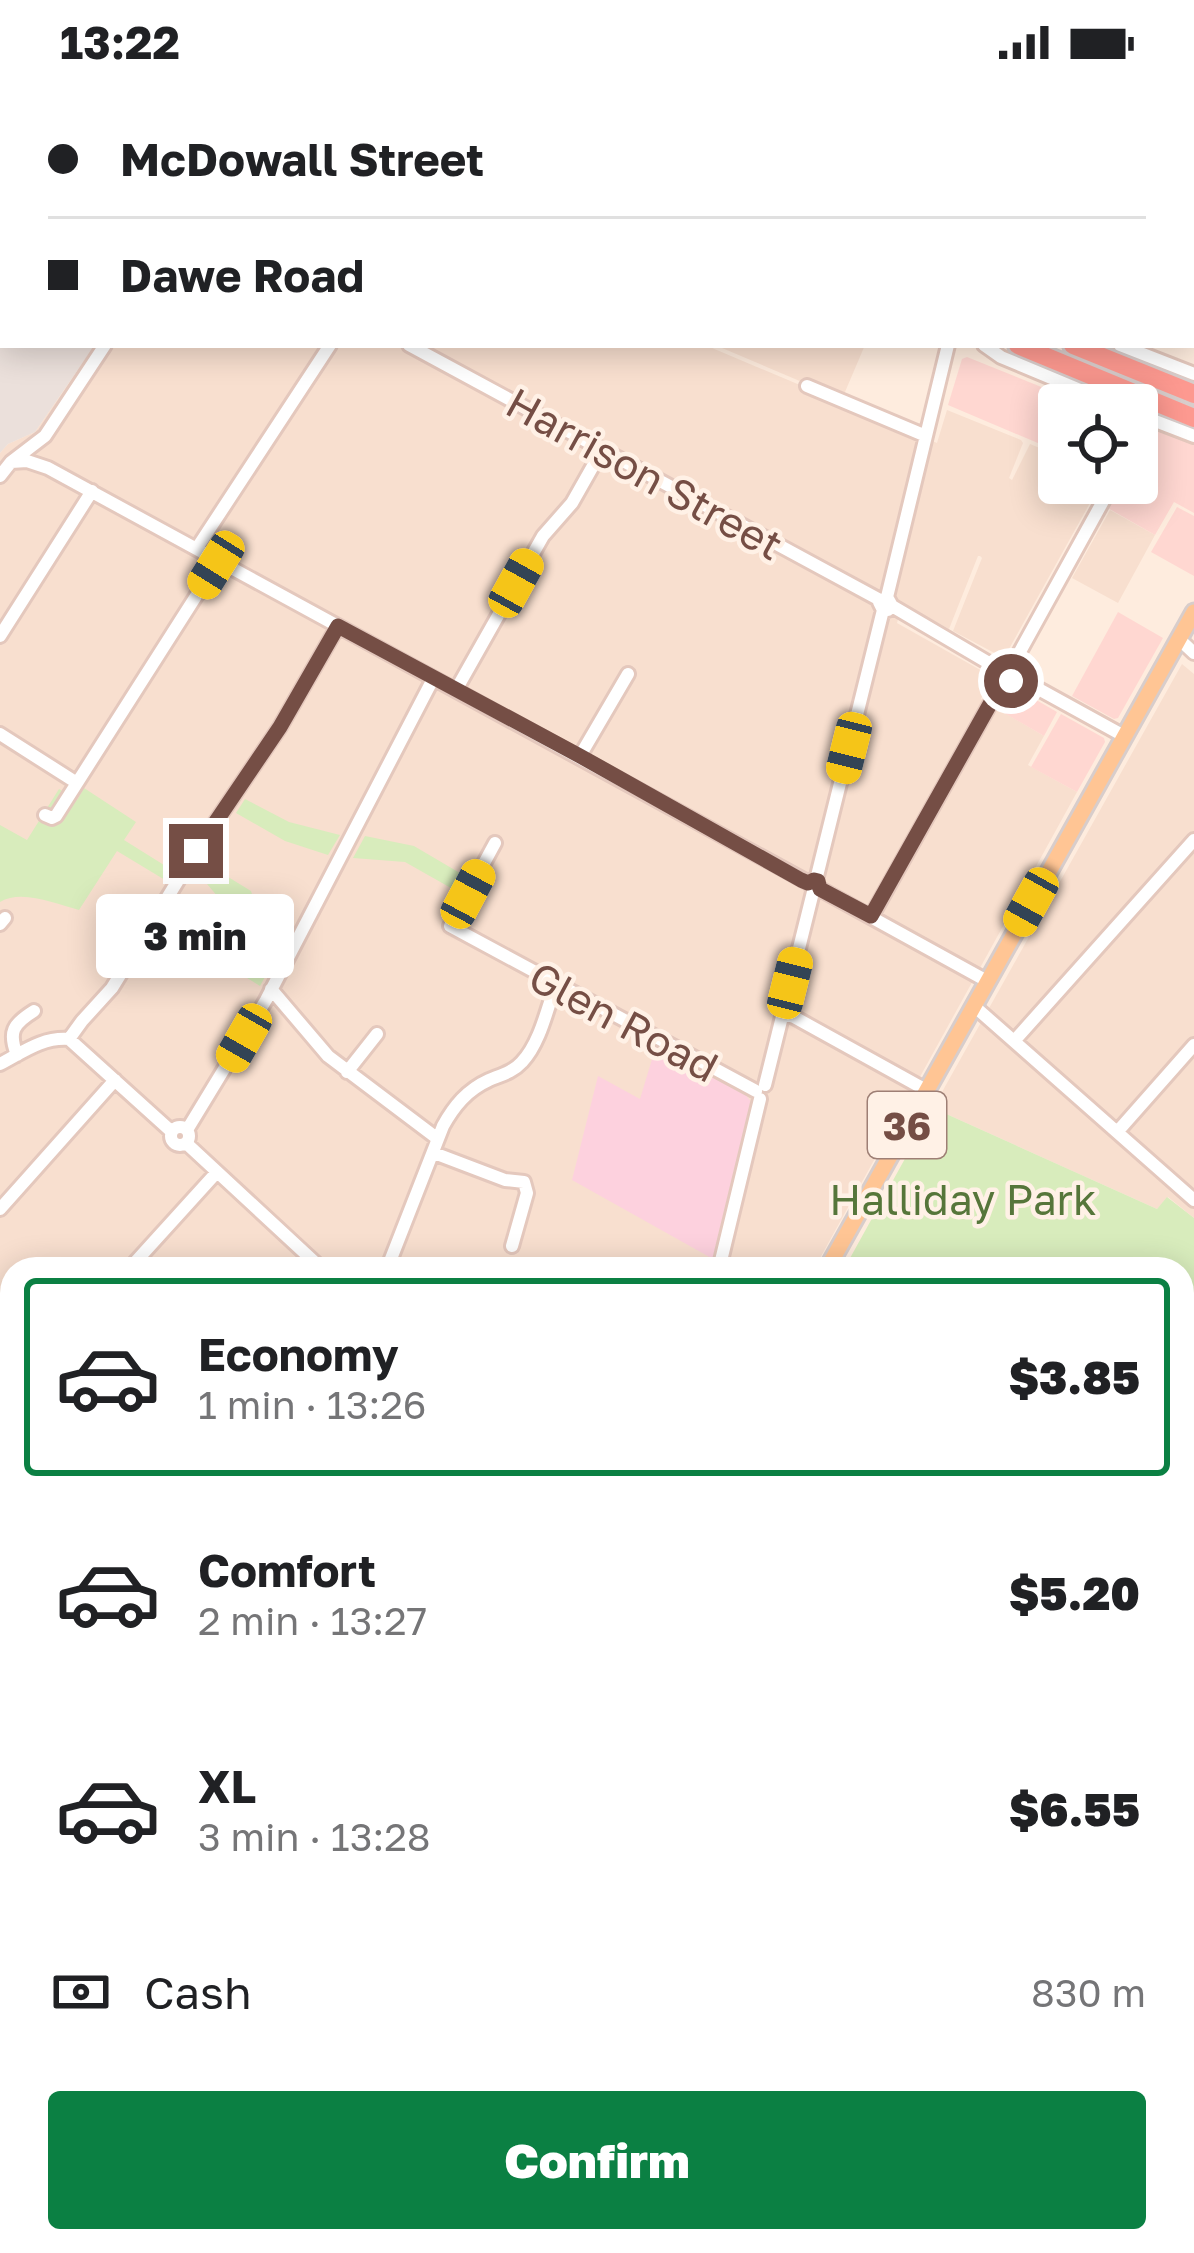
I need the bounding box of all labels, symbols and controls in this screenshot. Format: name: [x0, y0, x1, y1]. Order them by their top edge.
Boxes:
text: 13:22: [60, 15, 180, 69]
text: McDowall Street: [120, 132, 484, 186]
text: Dawe Road: [120, 248, 364, 302]
street label: Harrison Street: [498, 377, 792, 569]
map controls: [1038, 384, 1158, 504]
button: locate: [1038, 384, 1158, 504]
car: [182, 525, 250, 605]
car: [483, 543, 549, 623]
route start: [984, 654, 1038, 708]
car: [823, 709, 875, 787]
route end: [169, 824, 223, 878]
car: [435, 854, 501, 934]
car: [998, 862, 1064, 942]
callout: 3 min: [97, 893, 295, 977]
text: 3 min: [143, 912, 247, 959]
car: [764, 944, 816, 1022]
street label: Glen Road: [521, 951, 727, 1091]
car: [210, 998, 278, 1078]
road number: 36: [868, 1092, 946, 1158]
park label: Halliday Park: [829, 1174, 1097, 1224]
icon: car: [54, 1323, 162, 1431]
text: Economy: [198, 1327, 399, 1381]
text: $3.85: [1009, 1350, 1140, 1404]
text: 1 min · 13:26: [198, 1381, 426, 1428]
icon: car: [54, 1539, 162, 1647]
text: Comfort: [198, 1543, 376, 1597]
text: $5.20: [1009, 1566, 1140, 1620]
text: 2 min · 13:27: [198, 1597, 427, 1644]
icon: car: [54, 1755, 162, 1863]
text: XL: [198, 1759, 256, 1813]
text: $6.55: [1009, 1782, 1140, 1836]
text: 3 min · 13:28: [198, 1813, 431, 1860]
icon: cash: [48, 1959, 114, 2025]
text: Cash: [144, 1965, 252, 2019]
text: 830 m: [1031, 1969, 1146, 2016]
button: Confirm: [48, 2091, 1146, 2229]

